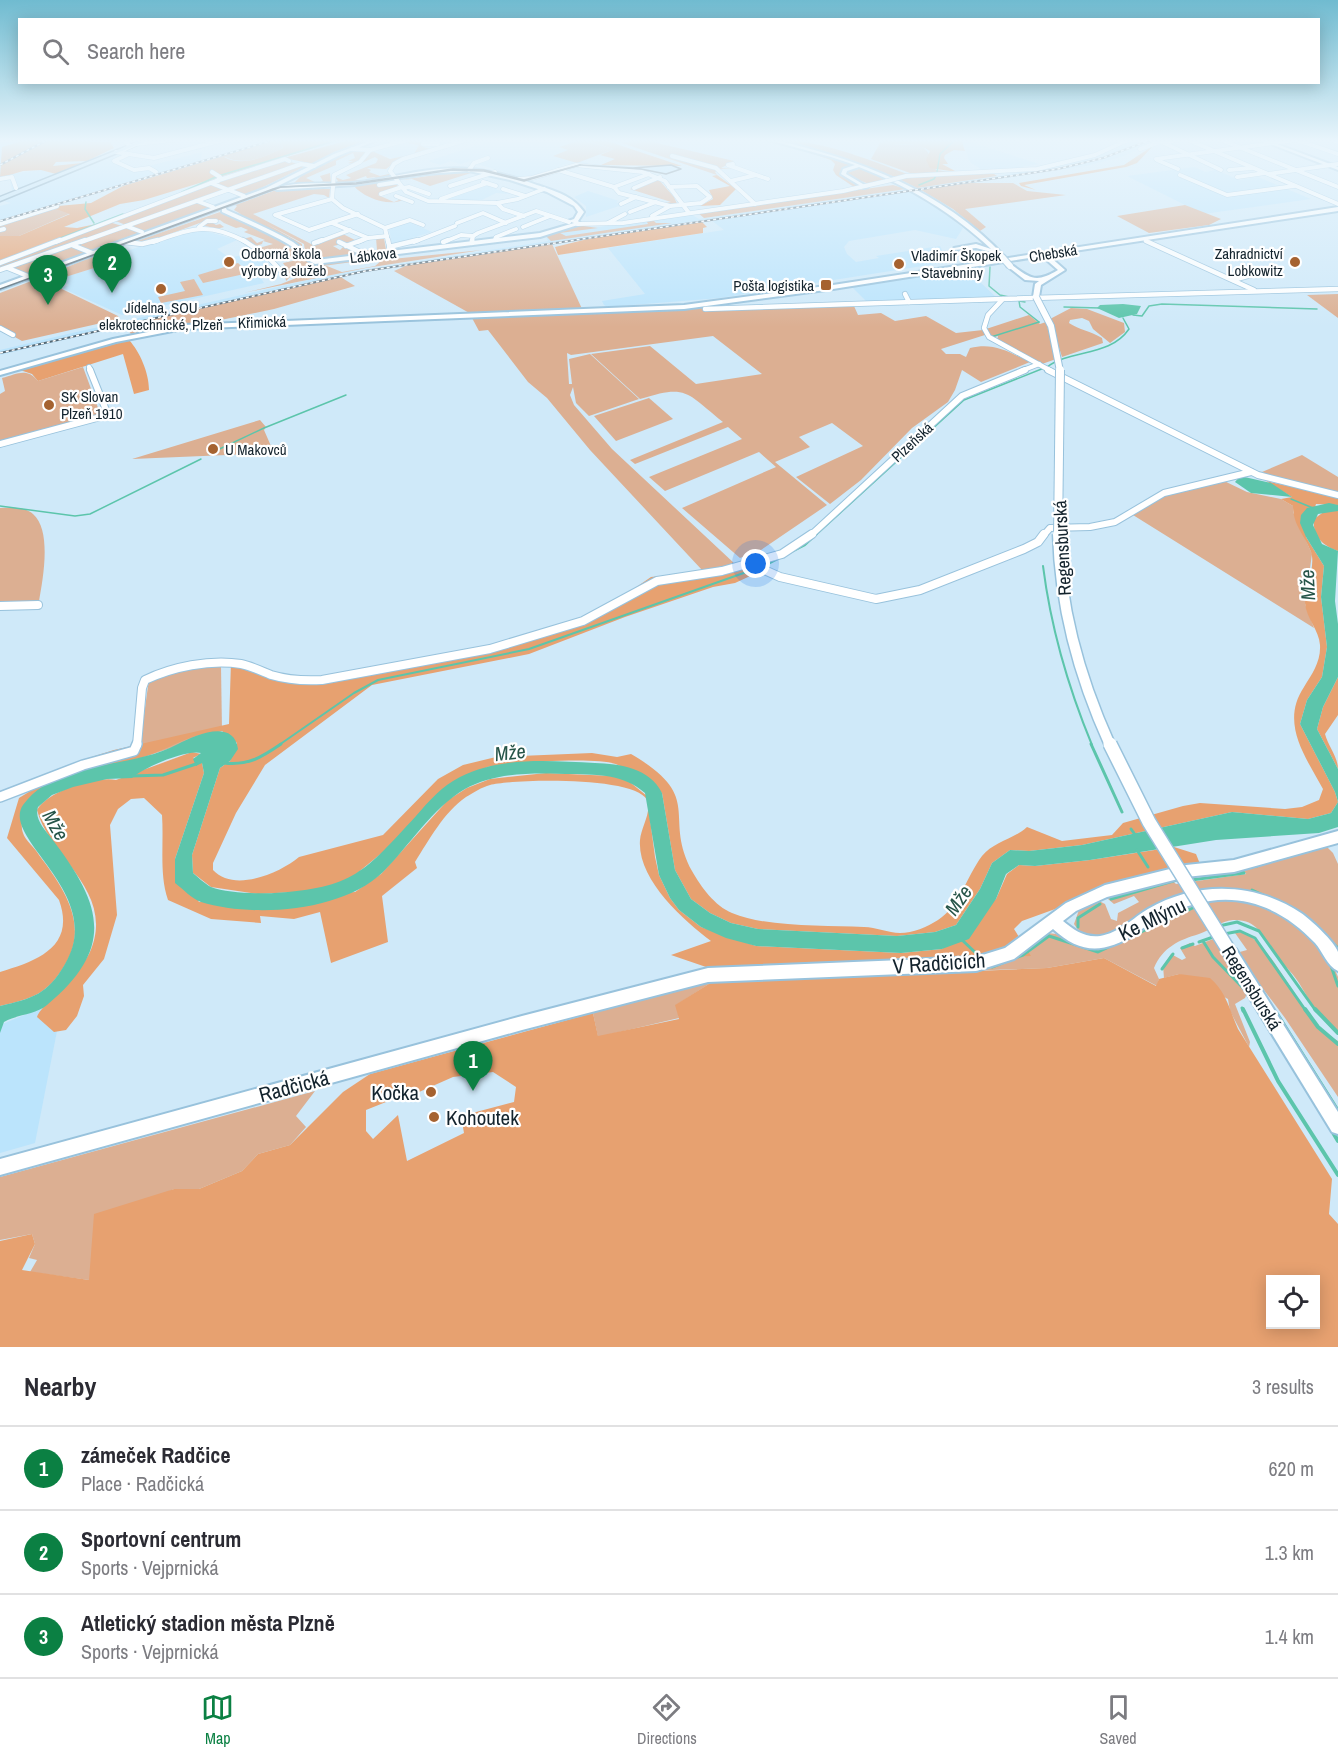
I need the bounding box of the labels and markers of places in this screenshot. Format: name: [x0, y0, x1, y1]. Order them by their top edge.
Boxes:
place label: Odborná škola výroby a služeb: [241, 243, 327, 281]
place label: Zahradnictví Lobkowitz: [1215, 243, 1284, 281]
pin: 2: [92, 244, 132, 293]
place label: Vladimír Škopek – Stavebniny: [911, 245, 1002, 283]
marker: Odborná škola výroby a služeb: [222, 255, 236, 269]
marker: Zahradnictví Lobkowitz: [1288, 255, 1302, 269]
pin: 3: [28, 256, 68, 305]
marker: Vladimír Škopek – Stavebniny: [892, 257, 906, 271]
place label: Pošta logistika: [733, 275, 814, 296]
marker: Pošta logistika: [819, 278, 833, 292]
marker: Jídelna, SOU elekrotechnické, Plzeň: [154, 282, 168, 296]
place label: Jídelna, SOU elekrotechnické, Plzeň: [99, 297, 223, 335]
place label: SK Slovan Plzeň 1910: [61, 386, 123, 424]
marker: SK Slovan Plzeň 1910: [42, 398, 56, 412]
place label: U Makovců: [225, 439, 287, 460]
marker: U Makovců: [206, 442, 220, 456]
pin: 1: [454, 1042, 492, 1091]
place label: Kočka: [371, 1078, 419, 1107]
marker: Kočka: [424, 1085, 438, 1099]
place label: Kohoutek: [446, 1103, 519, 1132]
marker: Kohoutek: [427, 1110, 441, 1124]

